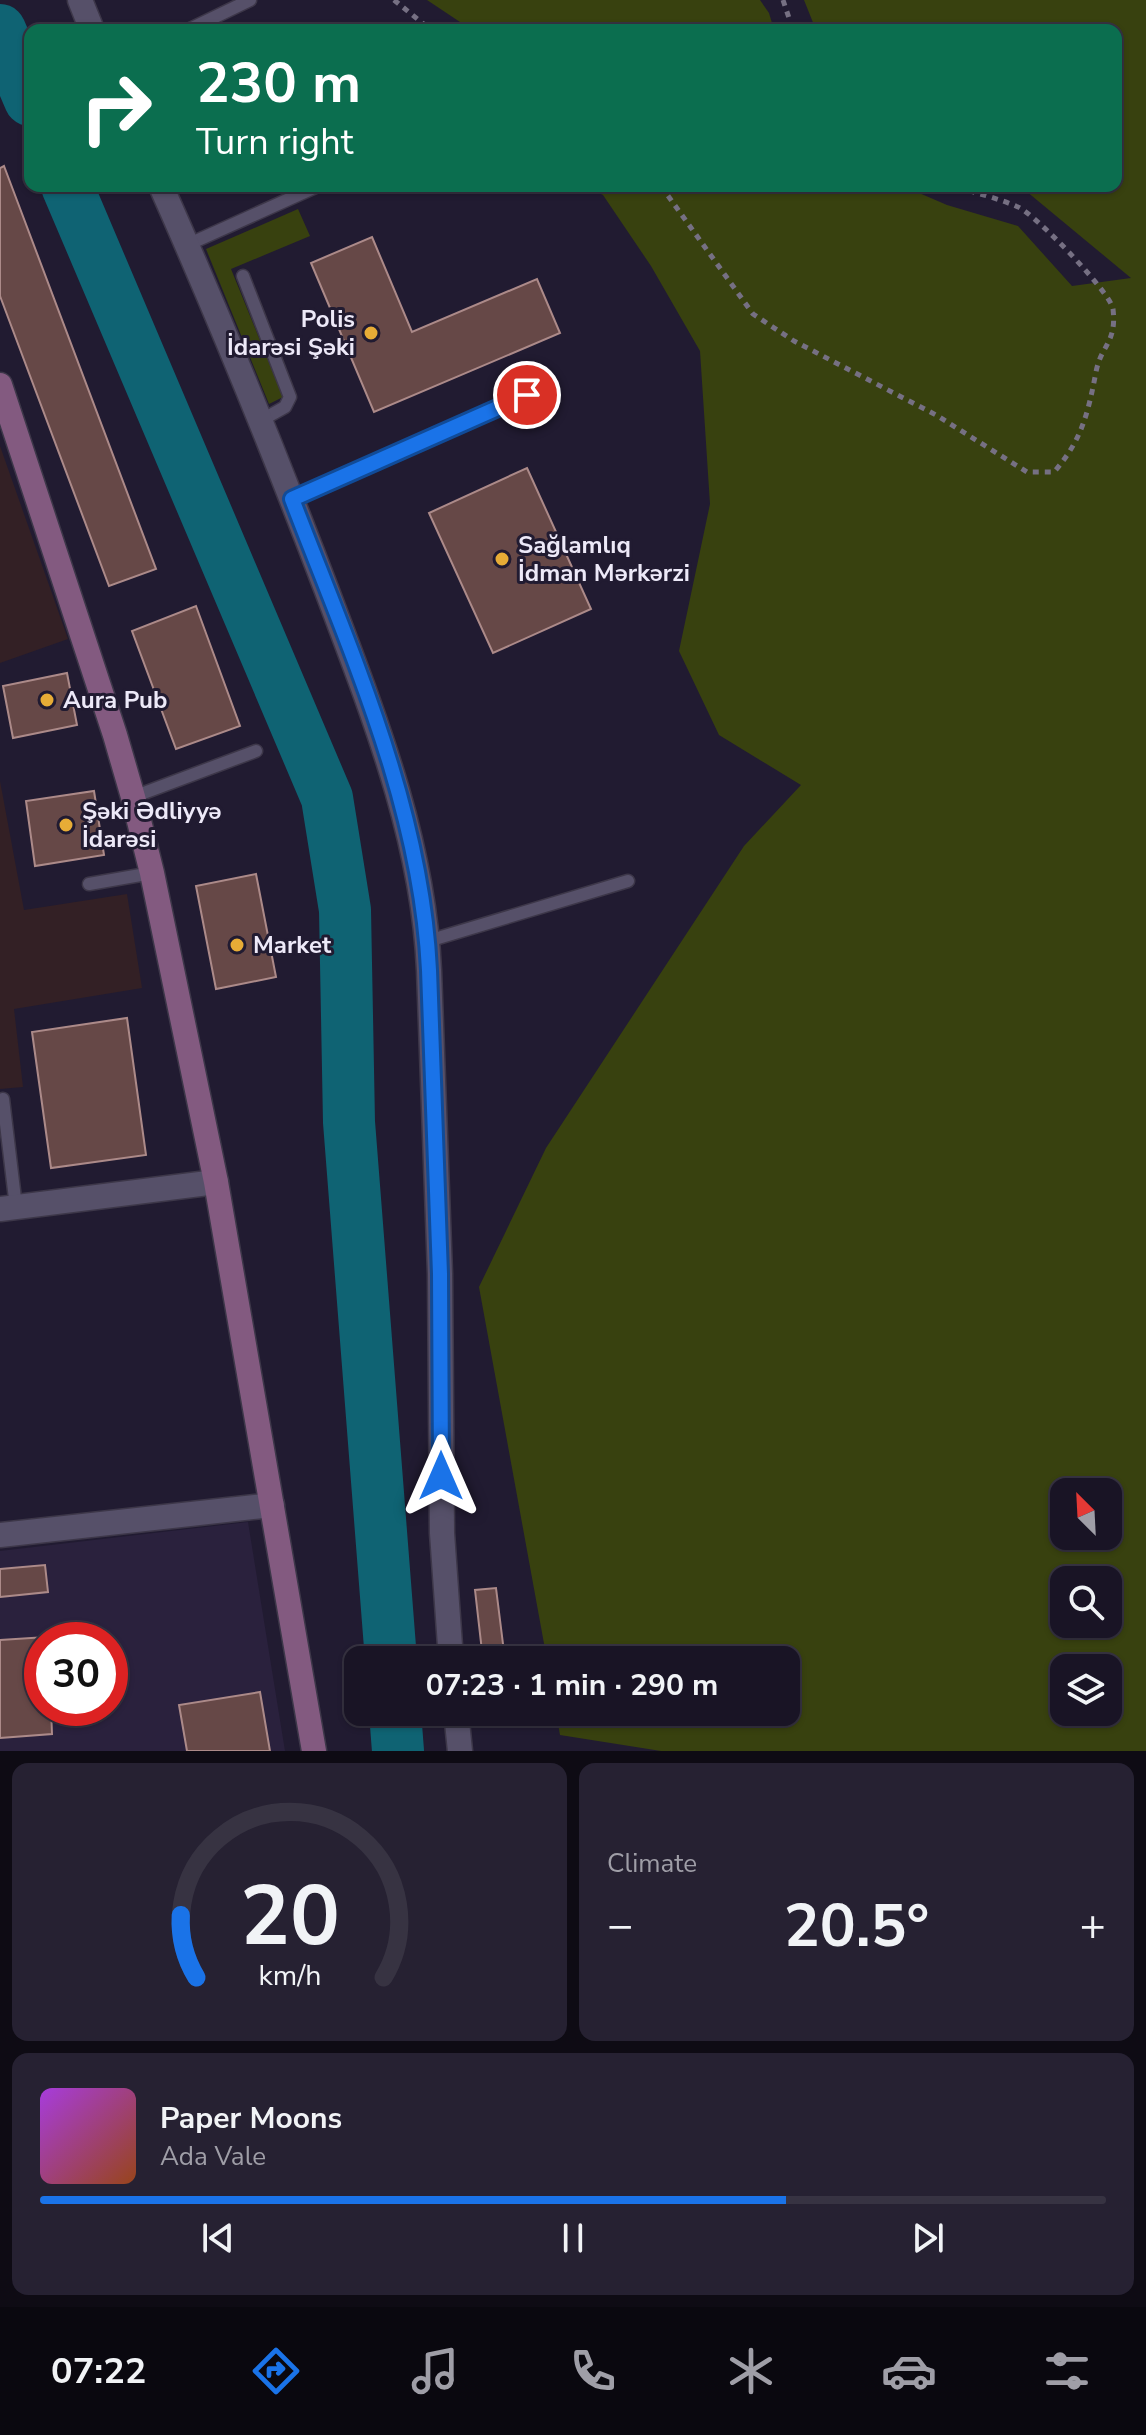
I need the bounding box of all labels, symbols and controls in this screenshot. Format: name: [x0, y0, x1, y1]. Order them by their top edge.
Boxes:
text: 230 m: [196, 45, 361, 122]
icon: right: [64, 56, 168, 160]
text: Turn right: [196, 118, 353, 167]
place label: Polis İdarəsi Şəki: [227, 303, 355, 363]
marker: Polis İdarəsi Şəki: [362, 324, 380, 342]
pin: [493, 361, 561, 429]
icon: arrive: [505, 373, 549, 417]
place label: Sağlamlıq İdman Mərkərzi: [518, 529, 690, 589]
marker: Sağlamlıq İdman Mərkərzi: [493, 550, 511, 568]
place label: Aura Pub: [63, 684, 167, 716]
marker: Aura Pub: [38, 691, 56, 709]
place label: Şəki Ədliyyə İdarəsi: [82, 795, 222, 855]
marker: Şəki Ədliyyə İdarəsi: [57, 816, 75, 834]
place label: Market: [253, 929, 332, 961]
marker: Market: [228, 936, 246, 954]
position arrow: [399, 1434, 483, 1518]
north arrow: [1050, 1478, 1122, 1550]
map controls: [1050, 1478, 1122, 1726]
button: search: [1050, 1566, 1122, 1638]
speed limit sign: 30: [24, 1622, 128, 1726]
button: layers: [1050, 1654, 1122, 1726]
text: 07:23 · 1 min · 290 m: [426, 1665, 718, 1706]
text: Climate: [607, 1846, 697, 1881]
text: 20: [240, 1860, 339, 1973]
text: 20.5°: [784, 1885, 929, 1967]
text: −: [607, 1896, 633, 1956]
text: +: [1080, 1896, 1106, 1956]
text: km/h: [258, 1956, 321, 1995]
text: Paper Moons: [160, 2098, 342, 2139]
text: Ada Vale: [160, 2139, 266, 2174]
icon: previous: [196, 2216, 240, 2260]
icon: pause: [551, 2216, 595, 2260]
icon: next: [906, 2216, 950, 2260]
icon: directions: [248, 2343, 304, 2399]
icon: music: [407, 2343, 463, 2399]
icon: phone: [565, 2343, 621, 2399]
icon: climate: [723, 2343, 779, 2399]
icon: car: [881, 2343, 937, 2399]
icon: filters: [1039, 2343, 1095, 2399]
text: 07:22: [51, 2347, 146, 2396]

